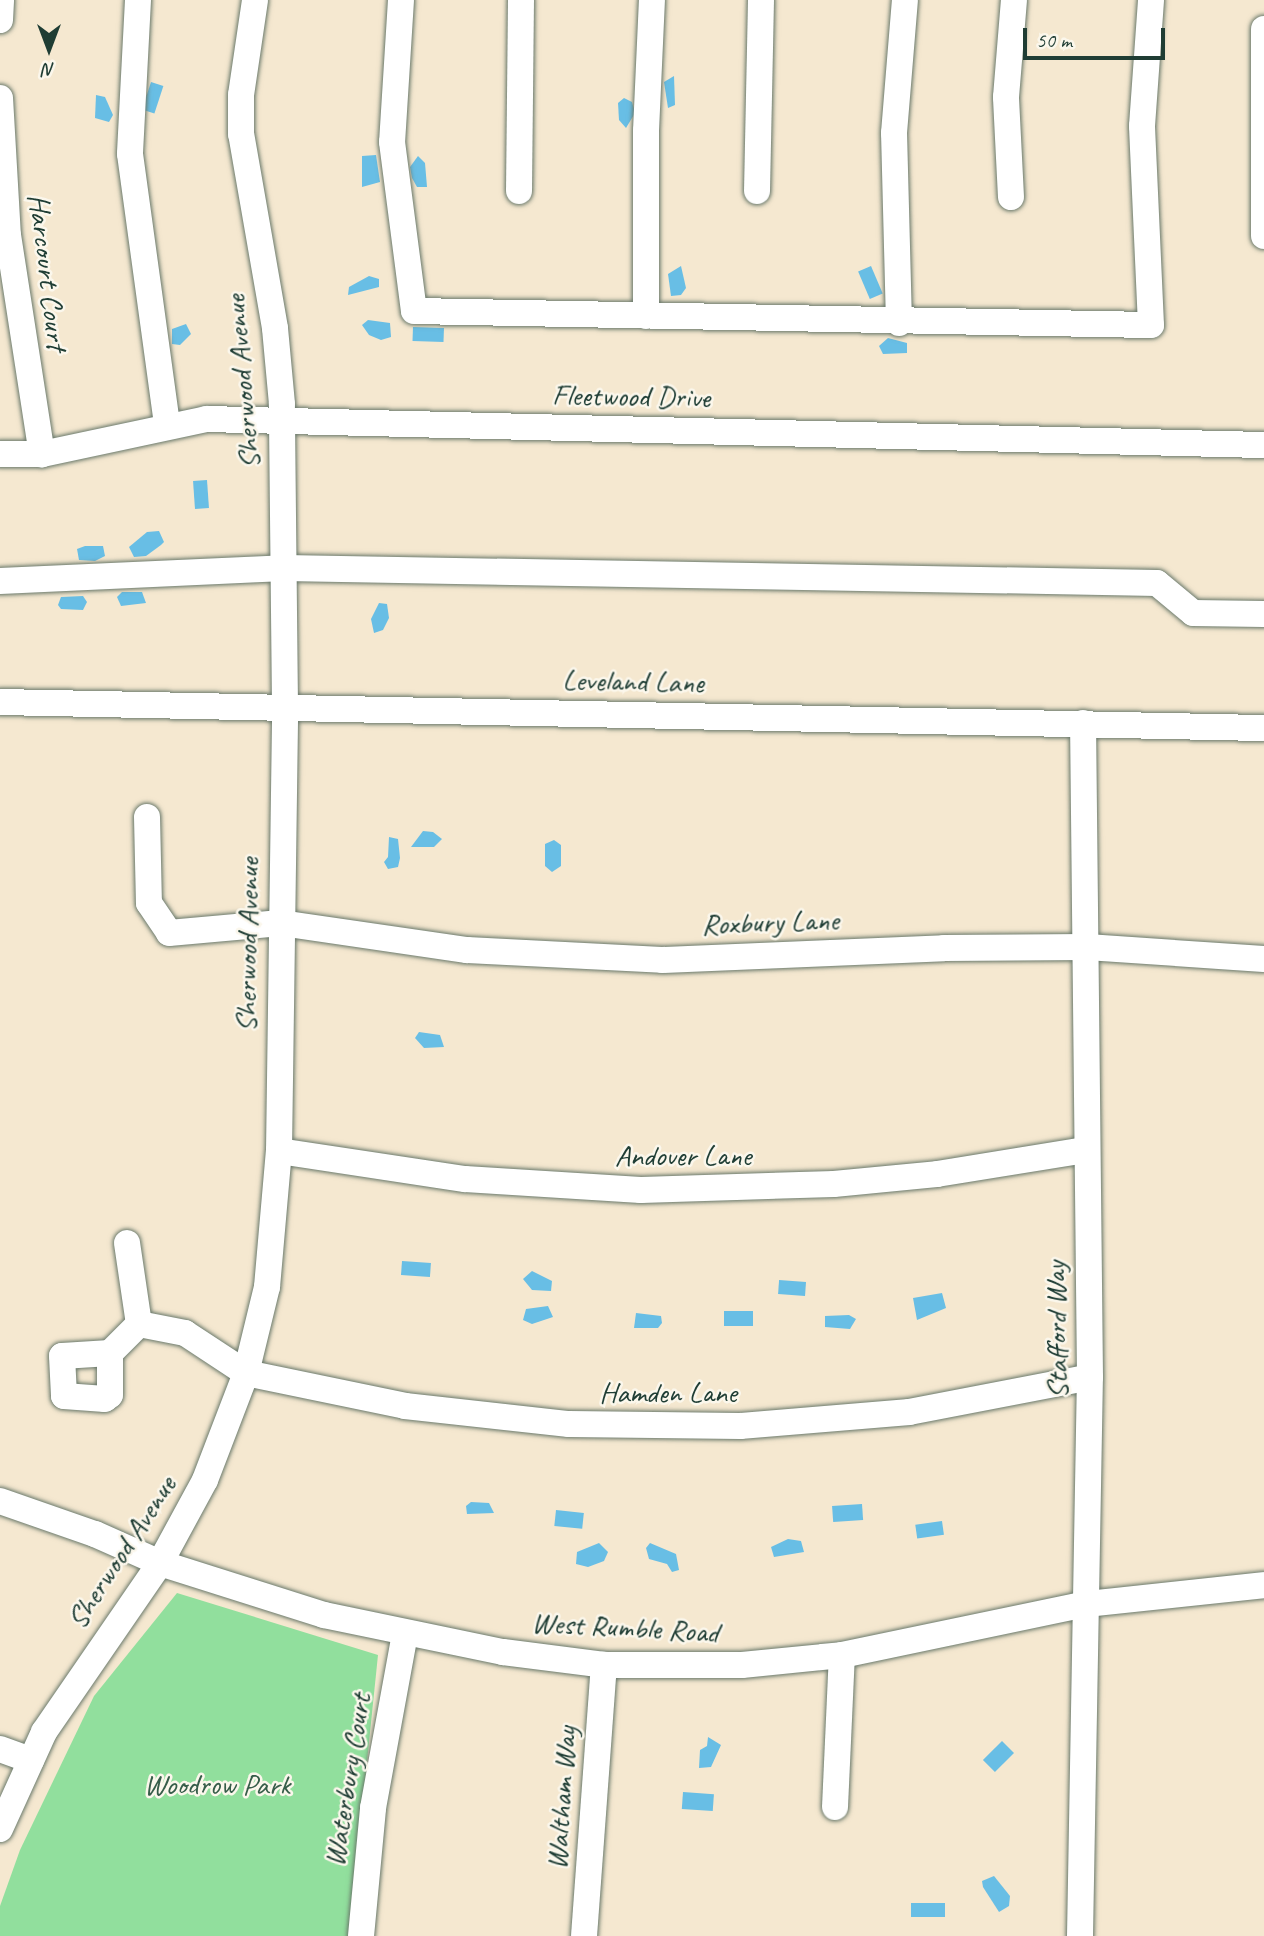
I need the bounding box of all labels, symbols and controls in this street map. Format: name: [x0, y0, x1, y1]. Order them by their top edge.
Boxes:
north arrow: [14, 14, 84, 84]
scale bar: [1026, 14, 1168, 58]
text: 50 m: [1036, 27, 1072, 53]
text: N: [43, 58, 55, 82]
street label: Harcourt Court: [21, 192, 75, 352]
street label: Sherwood Avenue: [216, 294, 268, 470]
street label: Fleetwood Drive: [552, 377, 710, 415]
street label: Leveland Lane: [562, 662, 704, 700]
street label: Sherwood Avenue: [227, 858, 267, 1032]
street label: Roxbury Lane: [700, 902, 840, 942]
street label: Andover Lane: [614, 1137, 752, 1173]
street label: Stafford Way: [1037, 1261, 1075, 1399]
street label: Hamden Lane: [599, 1374, 737, 1410]
street label: Sherwood Avenue: [58, 1469, 184, 1635]
street label: West Rumble Road: [530, 1604, 720, 1650]
street label: Waterbury Court: [316, 1691, 378, 1869]
street label: Waltham Way: [538, 1725, 584, 1871]
park label: Woodrow Park: [144, 1766, 290, 1802]

